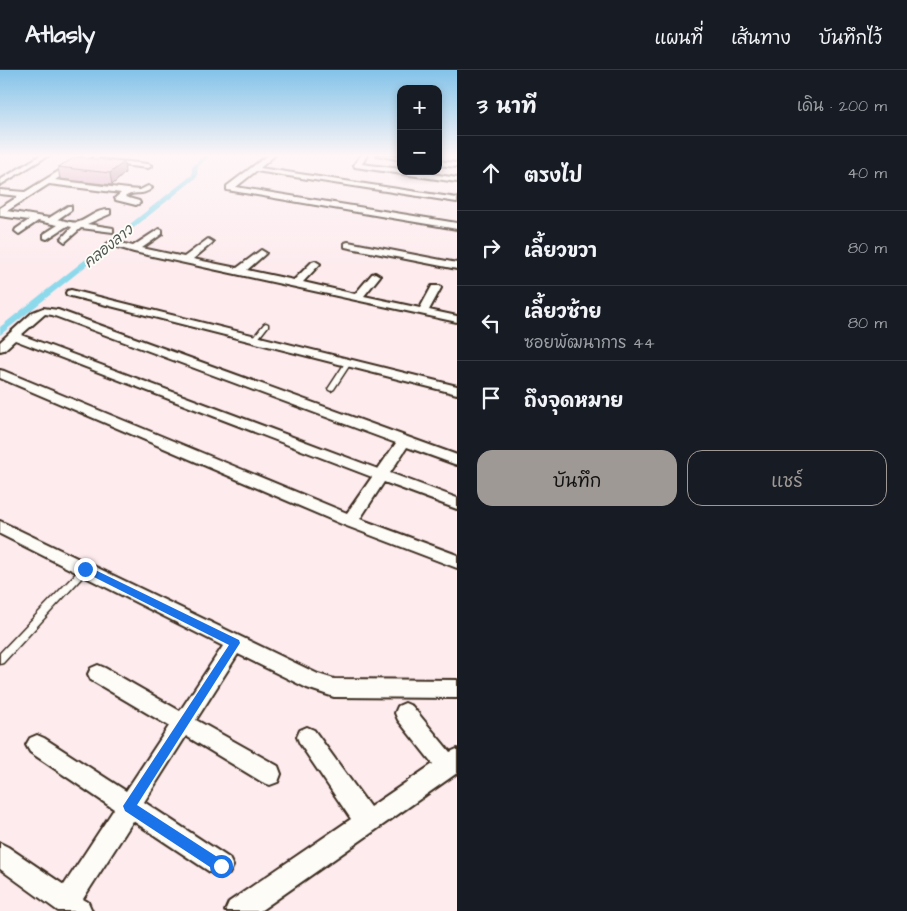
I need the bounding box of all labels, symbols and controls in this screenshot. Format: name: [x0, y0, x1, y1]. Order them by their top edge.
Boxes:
text: Atlasly: [25, 18, 95, 52]
text: แผนที่: [655, 26, 703, 51]
text: เส้นทาง: [731, 26, 791, 51]
text: บันทึกไว้: [819, 26, 882, 51]
map controls: [397, 85, 442, 175]
button: +: [397, 85, 442, 130]
text: 3 นาที: [477, 92, 537, 121]
text: เดิน · 200 m: [797, 95, 887, 117]
button: −: [397, 130, 442, 175]
icon: ahead: [477, 159, 505, 187]
text: 40 m: [847, 162, 887, 184]
text: ตรงไป: [524, 163, 582, 190]
water label: คลองลาว: [79, 219, 139, 273]
icon: right: [477, 234, 505, 262]
text: 80 m: [848, 237, 887, 259]
text: เลี้ยวขวา: [524, 238, 597, 265]
text: เลี้ยวซ้าย: [524, 299, 601, 326]
icon: left: [477, 309, 505, 337]
text: 80 m: [848, 312, 887, 334]
text: ซอยพัฒนาการ 44: [524, 332, 655, 354]
icon: arrive: [477, 384, 505, 412]
text: ถึงจุดหมาย: [524, 388, 623, 415]
button: บันทึก: [477, 450, 677, 506]
button: แชร์: [687, 450, 887, 506]
route end: [74, 558, 97, 581]
route start: [210, 855, 233, 878]

